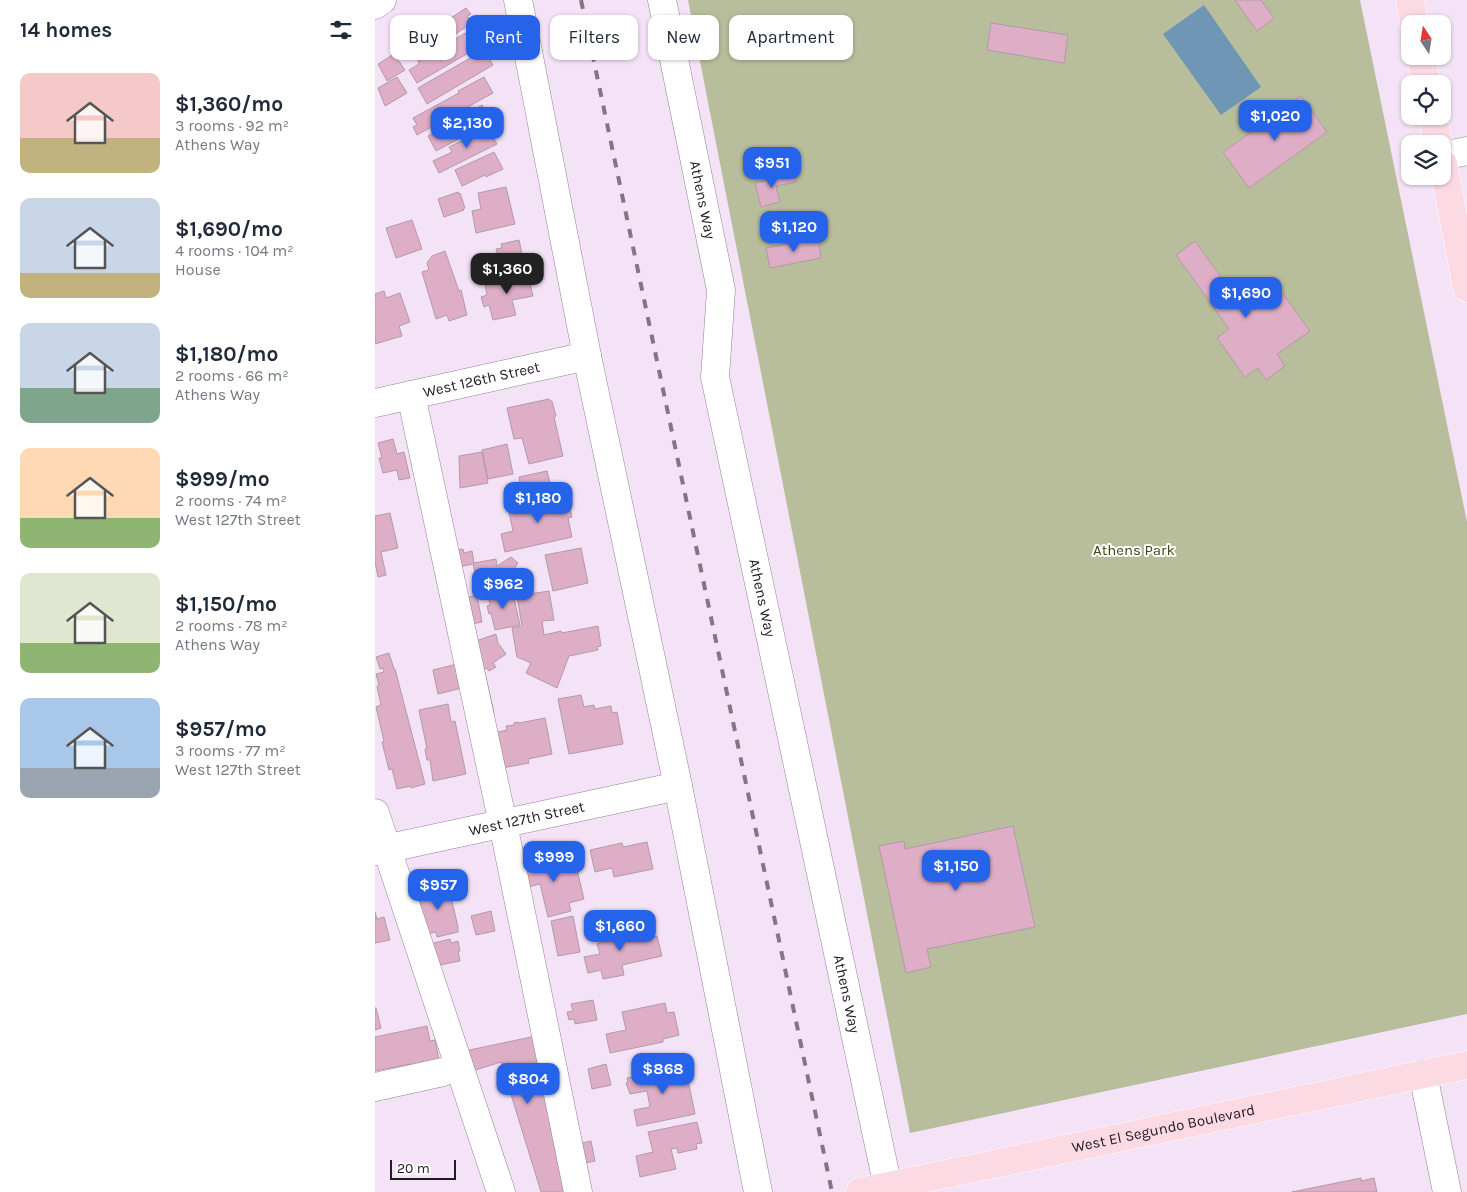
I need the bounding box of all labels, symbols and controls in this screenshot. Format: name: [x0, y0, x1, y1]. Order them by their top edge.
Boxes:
chip: Buy: [390, 15, 456, 60]
chip: Rent: [466, 15, 540, 60]
chip: Filters: [550, 15, 638, 60]
chip: New: [648, 15, 719, 60]
chip: Apartment: [729, 15, 853, 60]
north arrow: [1401, 15, 1451, 65]
map controls: [1401, 15, 1451, 185]
icon: filters: [327, 16, 355, 44]
text: 14 homes: [20, 18, 112, 42]
button: locate: [1401, 75, 1451, 125]
text: $1,360/mo: [175, 92, 283, 116]
icon: home: [60, 93, 120, 153]
pin: $1,020: [1234, 100, 1316, 142]
pin: $2,130: [426, 106, 508, 149]
text: $1,020: [1250, 106, 1300, 125]
text: $2,130: [442, 113, 492, 132]
text: 3 rooms · 92 m²: [175, 116, 289, 135]
text: Athens Way: [175, 135, 260, 154]
button: layers: [1401, 135, 1451, 185]
pin: $951: [742, 146, 802, 189]
text: $951: [754, 153, 790, 172]
street label: Athens Way: [686, 159, 719, 241]
pin: $1,120: [753, 210, 835, 253]
text: $1,690/mo: [175, 217, 283, 241]
text: $1,120: [771, 217, 817, 236]
icon: home: [60, 218, 120, 278]
text: 4 rooms · 104 m²: [175, 241, 294, 260]
pin: $1,360: [466, 252, 548, 295]
text: $1,360: [482, 259, 532, 278]
text: House: [175, 260, 221, 279]
pin: $1,690: [1205, 276, 1287, 319]
text: $1,690: [1221, 283, 1271, 302]
text: $1,180/mo: [175, 342, 278, 366]
icon: home: [60, 343, 120, 403]
street label: West 126th Street: [421, 358, 542, 401]
text: 2 rooms · 66 m²: [175, 366, 289, 385]
text: Athens Way: [175, 385, 260, 404]
text: $999/mo: [175, 467, 270, 491]
icon: home: [60, 468, 120, 528]
pin: $1,180: [497, 482, 579, 524]
text: $1,180: [515, 488, 561, 507]
text: 2 rooms · 74 m²: [175, 491, 287, 510]
text: West 127th Street: [175, 510, 301, 529]
park label: Athens Park: [1093, 541, 1175, 559]
street label: Athens Way: [745, 557, 779, 639]
pin: $962: [473, 568, 533, 610]
text: $962: [483, 574, 523, 593]
text: $1,150/mo: [175, 592, 277, 616]
icon: home: [60, 593, 120, 653]
text: 2 rooms · 78 m²: [175, 616, 288, 635]
text: Athens Way: [175, 635, 260, 654]
text: $957/mo: [175, 717, 267, 741]
icon: home: [60, 718, 120, 778]
text: 3 rooms · 77 m²: [175, 741, 286, 760]
text: West 127th Street: [175, 760, 301, 779]
street label: West 127th Street: [467, 797, 586, 840]
pin: $999: [524, 840, 584, 883]
text: $999: [534, 847, 574, 866]
pin: $1,150: [915, 850, 997, 892]
text: $1,150: [933, 856, 979, 875]
pin: $957: [408, 868, 468, 911]
text: $957: [419, 875, 457, 894]
pin: $1,660: [579, 910, 661, 952]
text: $1,660: [595, 916, 645, 935]
street label: Athens Way: [830, 953, 864, 1035]
pin: $868: [633, 1052, 693, 1095]
text: $868: [642, 1059, 684, 1078]
pin: $804: [498, 1062, 558, 1105]
text: $804: [507, 1069, 549, 1088]
street label: West El Segundo Boulevard: [1070, 1101, 1257, 1156]
scale bar: [390, 1157, 456, 1180]
text: 20 m: [397, 1160, 430, 1177]

